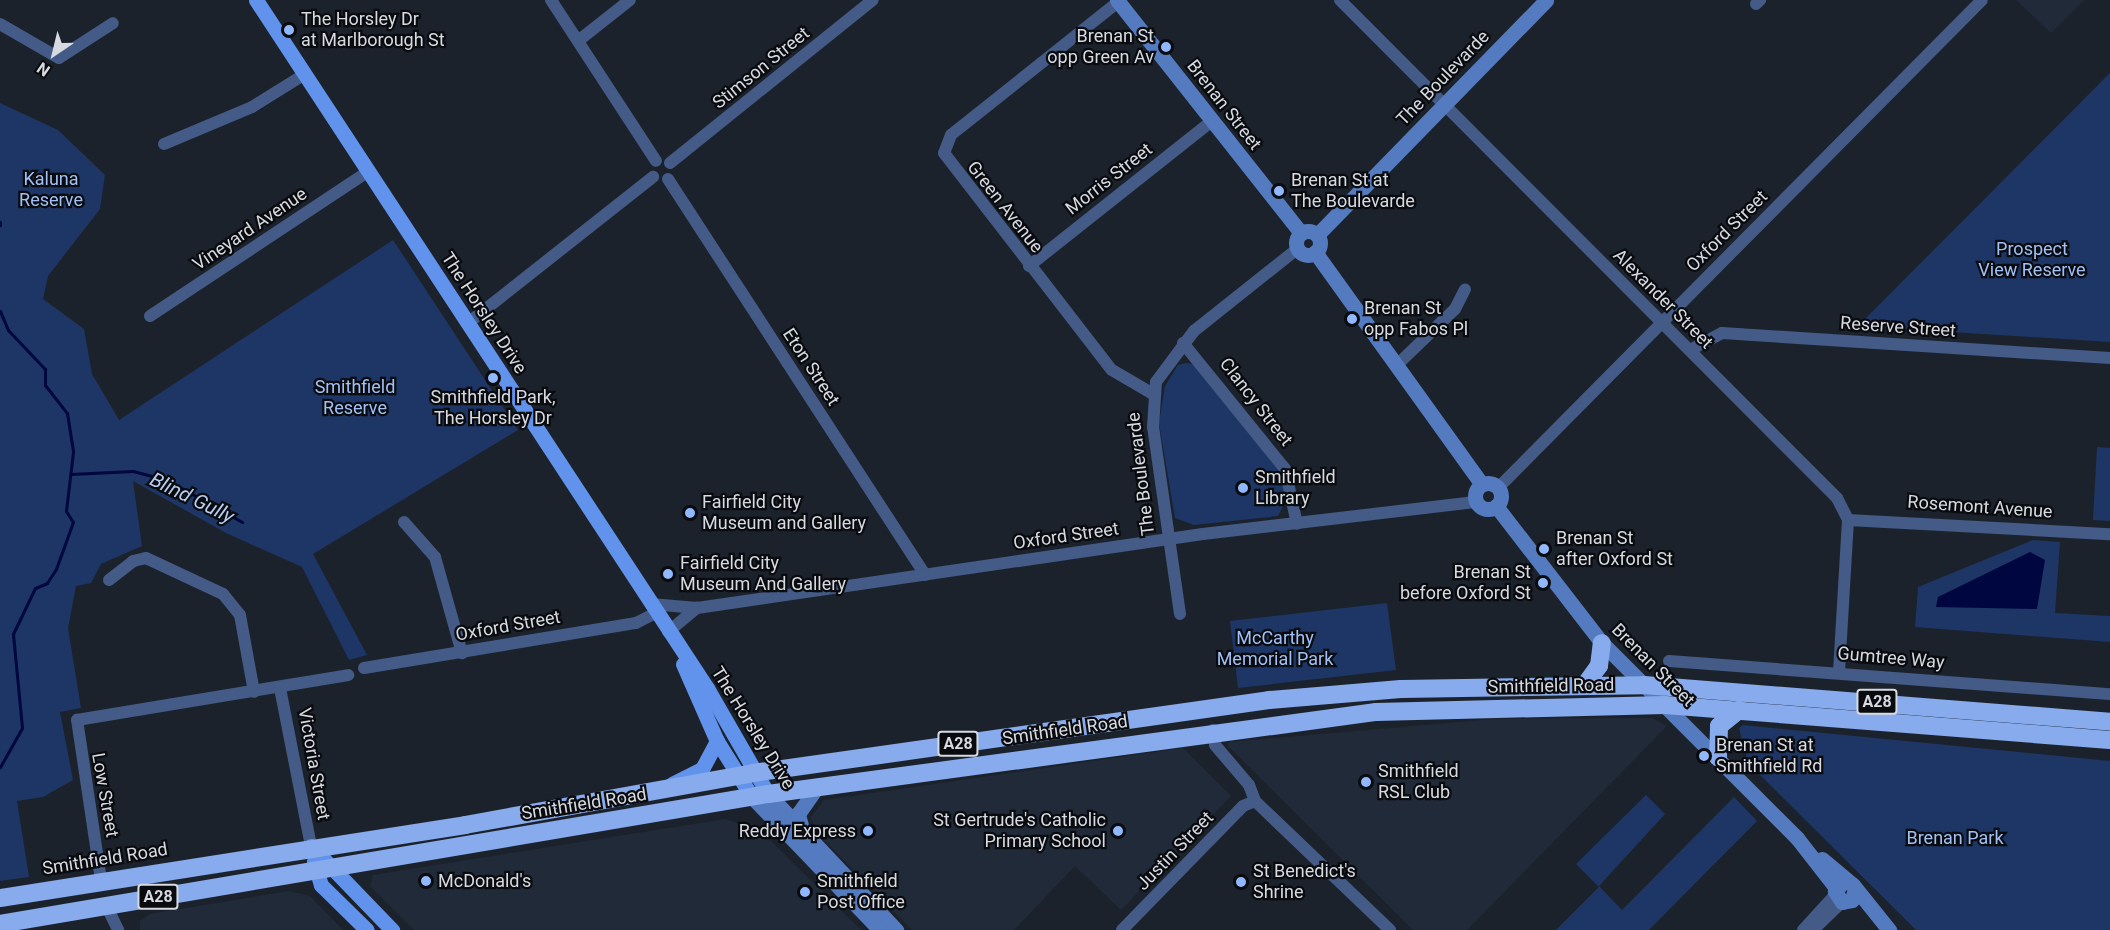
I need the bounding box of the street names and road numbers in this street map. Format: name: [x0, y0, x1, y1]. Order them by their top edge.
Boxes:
street label: Stimson Street: [708, 22, 814, 114]
street label: The Boulevarde: [1392, 26, 1494, 130]
street label: Brenan Street: [1182, 56, 1266, 154]
street label: Morris Street: [1061, 139, 1157, 219]
street label: Green Avenue: [962, 157, 1048, 257]
street label: Vineyard Avenue: [189, 183, 311, 275]
street label: Oxford Street: [1682, 186, 1772, 276]
street label: Alexander Street: [1609, 245, 1717, 353]
street label: The Horsley Drive: [437, 248, 531, 378]
street label: Reserve Street: [1839, 312, 1957, 342]
street label: Eton Street: [778, 324, 844, 410]
street label: Clancy Street: [1215, 354, 1297, 450]
street label: The Boulevarde: [1123, 411, 1159, 537]
street label: Rosemont Avenue: [1907, 491, 2053, 523]
street label: Oxford Street: [1012, 518, 1120, 554]
street label: Oxford Street: [454, 606, 562, 646]
street label: Brenan Street: [1607, 619, 1699, 711]
street label: Gumtree Way: [1837, 643, 1945, 673]
street label: The Horsley Drive: [707, 663, 799, 793]
street label: Smithfield Road: [1488, 674, 1614, 698]
road number: A28: [1856, 689, 1898, 715]
street label: Victoria Street: [294, 706, 334, 822]
street label: Smithfield Road: [1001, 711, 1129, 749]
road number: A28: [937, 731, 979, 757]
street label: Low Street: [87, 751, 123, 839]
street label: Smithfield Road: [520, 783, 648, 825]
street label: Justin Street: [1132, 807, 1218, 895]
street label: Smithfield Road: [41, 838, 169, 880]
road number: A28: [137, 884, 179, 910]

